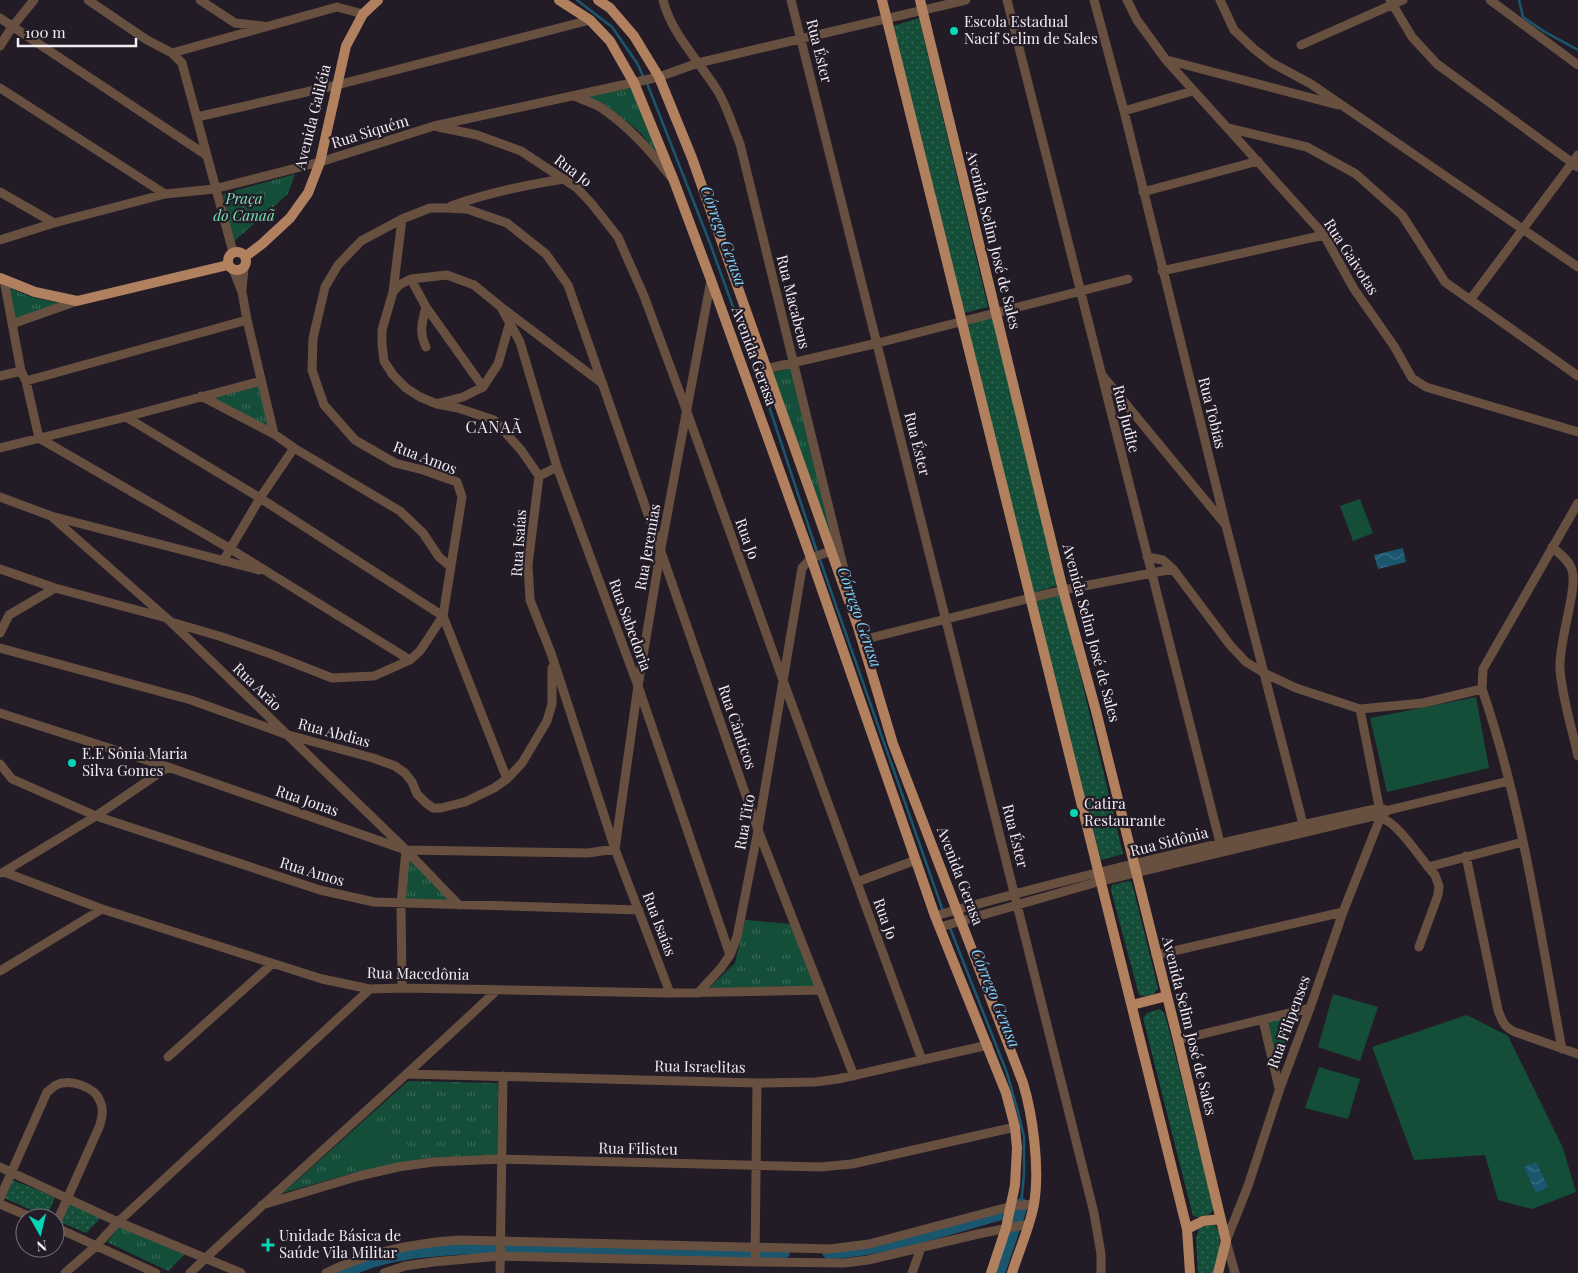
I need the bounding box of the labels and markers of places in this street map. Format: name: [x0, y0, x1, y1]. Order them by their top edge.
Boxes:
place label: Escola Estadual Nacif Selim de Sales: [964, 11, 1098, 48]
marker: Escola Estadual Nacif Selim de Sales: [948, 25, 960, 37]
place label: E.E Sônia Maria Silva Gomes: [82, 743, 188, 780]
marker: E.E Sônia Maria Silva Gomes: [66, 757, 78, 769]
place label: Catira Restaurante: [1084, 793, 1166, 830]
marker: Catira Restaurante: [1068, 807, 1080, 819]
place label: Unidade Básica de Saúde Vila Militar: [279, 1225, 401, 1262]
marker: Unidade Básica de Saúde Vila Militar: [261, 1238, 275, 1252]

